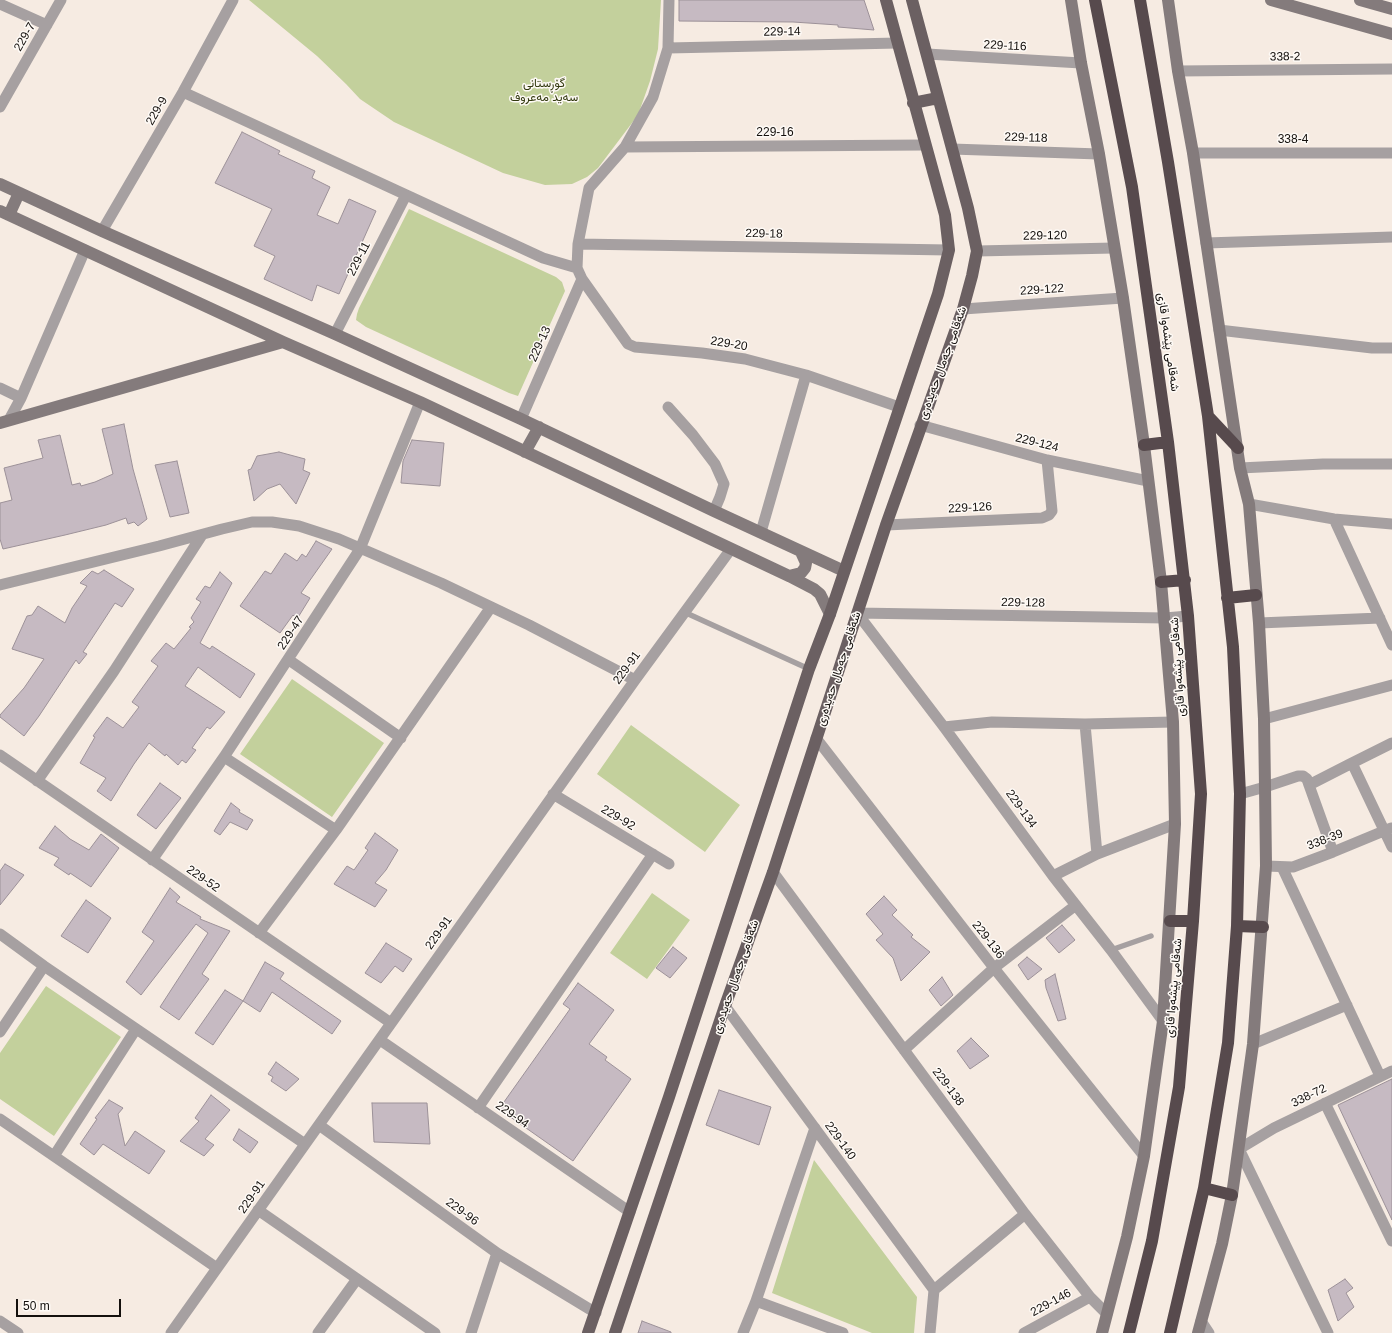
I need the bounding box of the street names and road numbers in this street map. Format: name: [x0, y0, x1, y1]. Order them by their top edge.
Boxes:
street label: 229-7: [11, 20, 39, 54]
street label: 229-14: [763, 24, 801, 40]
street label: 229-116: [983, 38, 1027, 54]
street label: 338-2: [1270, 50, 1300, 64]
street label: 229-9: [143, 94, 171, 128]
street label: 229-16: [756, 126, 794, 140]
street label: 229-118: [1004, 130, 1048, 146]
street label: 338-4: [1278, 133, 1308, 147]
street label: 229-18: [745, 226, 783, 242]
street label: 229-120: [1023, 228, 1067, 244]
street label: 229-11: [344, 239, 374, 279]
street label: 229-122: [1020, 281, 1064, 299]
street label: شەقامی پێشەوا قازی: [1154, 292, 1182, 392]
street label: شەقامی جەمال حەیدەری: [916, 304, 970, 422]
street label: 229-13: [526, 324, 554, 364]
street label: 229-20: [709, 334, 749, 354]
street label: 229-124: [1014, 431, 1060, 455]
street label: 229-126: [948, 500, 992, 516]
street label: 229-128: [1001, 595, 1045, 611]
street label: شەقامی جەمال حەیدەری: [814, 610, 864, 728]
street label: 229-47: [275, 613, 307, 653]
street label: شەقامی پێشەوا قازی: [1167, 617, 1189, 717]
street label: 229-91: [610, 649, 644, 687]
street label: 229-134: [1002, 787, 1040, 831]
street label: 229-92: [598, 802, 638, 834]
street label: 338-39: [1305, 827, 1345, 853]
street label: 229-52: [183, 863, 223, 895]
street label: 229-91: [422, 914, 456, 952]
street label: شەقامی جەمال حەیدەری: [710, 918, 762, 1036]
street label: 229-136: [969, 918, 1007, 962]
street label: شەقامی پێشەوا قازی: [1162, 938, 1186, 1038]
street label: 229-138: [929, 1065, 967, 1109]
street label: 338-72: [1289, 1081, 1329, 1111]
street label: 229-94: [493, 1098, 531, 1132]
street label: 229-140: [821, 1119, 859, 1163]
street label: 229-91: [235, 1178, 269, 1216]
street label: 229-96: [443, 1195, 481, 1229]
street label: 229-146: [1028, 1286, 1074, 1320]

